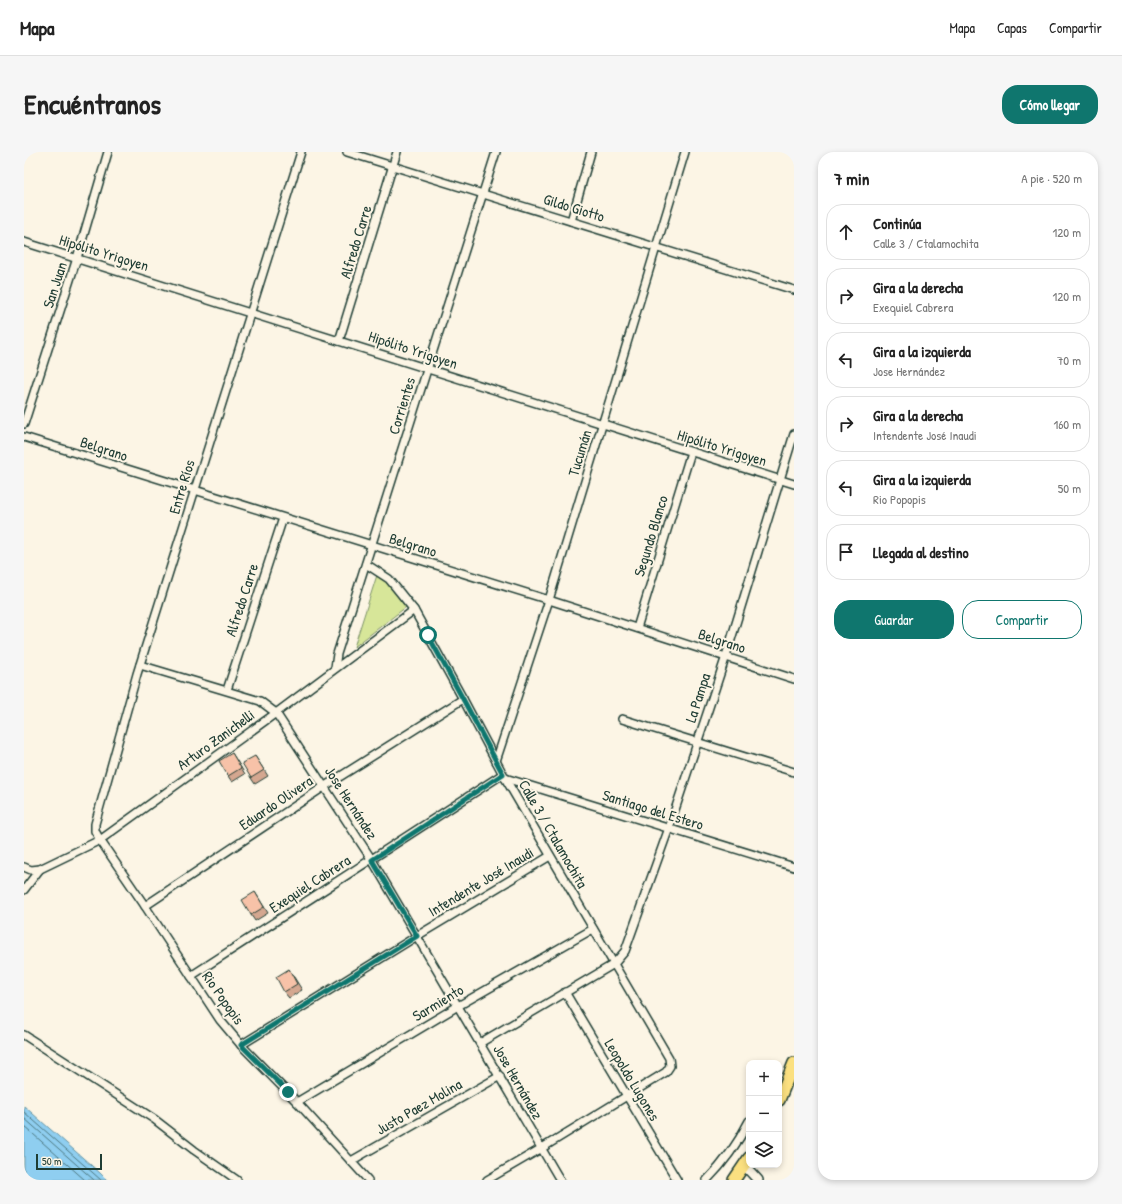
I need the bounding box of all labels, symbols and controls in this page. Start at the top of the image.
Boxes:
text: Mapa [20,15,54,41]
text: Mapa [950,18,975,37]
text: Capas [997,18,1027,37]
text: Compartir [1049,18,1102,37]
text: Encuéntranos [24,85,161,123]
button: Cómo llegar [1002,85,1098,124]
text: 7 min [834,167,869,190]
text: A pie · 520 m [1021,169,1082,187]
street label: Gildo Giotto [541,188,607,227]
street label: Alfredo Carre [334,203,377,281]
text: Continúa [873,213,921,234]
icon: ahead [835,221,857,243]
text: 120 m [1053,223,1081,241]
street label: Hipólito Yrigoyen [57,229,152,276]
text: Calle 3 / Ctalamochita [873,234,979,252]
street label: San Juan [37,259,72,311]
text: Gira a la derecha [873,277,963,298]
icon: right [835,285,857,307]
text: 120 m [1053,287,1081,305]
text: Exequiel Cabrera [873,298,953,316]
street label: Hipólito Yrigoyen [366,325,461,374]
text: Gira a la izquierda [873,341,971,362]
icon: left [835,349,857,371]
text: 70 m [1057,351,1081,369]
text: Jose Hernández [873,362,945,380]
street label: Corrientes [383,374,420,437]
text: Gira a la derecha [873,405,963,426]
icon: right [835,413,857,435]
text: 160 m [1053,415,1081,433]
street label: Hipólito Yrigoyen [675,424,770,471]
text: Intendente José Inaudi [873,426,977,444]
street label: Tucumán [563,427,597,479]
street label: Belgrano [78,431,131,466]
street label: Entre Ríos [163,457,200,517]
text: Gira a la izquierda [873,469,971,490]
icon: left [835,477,857,499]
text: 50 m [1058,479,1081,497]
text: Rio Popopis [873,490,926,508]
street label: Segundo Blanco [628,493,673,579]
street label: Belgrano [387,527,440,562]
icon: arrive [835,541,857,563]
text: Llegada al destino [873,542,969,563]
street label: Alfredo Carre [220,561,263,639]
button: Guardar [834,600,954,639]
button: Compartir [962,600,1082,639]
street label: Belgrano [696,623,749,658]
route start [419,626,437,644]
street label: La Pampa [680,670,715,725]
street label: Arturo Zanichelli [173,704,259,775]
street label: Jose Hernández [320,762,383,844]
street label: Eduardo Olivera [235,770,317,835]
street label: Calle 3 / Ctalamochita [514,776,593,892]
street label: Santiago del Estero [600,784,706,835]
street label: Intendente José Inaudi [424,842,537,921]
street label: Exequiel Cabrera [265,849,354,918]
street label: Rio Popopis [197,967,250,1029]
street label: Sarmiento [408,979,467,1026]
street label: Leopoldo Lugones [600,1035,665,1125]
street label: Jose Hernández [489,1040,549,1124]
map controls [746,1060,782,1168]
button: + [746,1060,782,1096]
street label: Justo Paez Molina [372,1073,466,1140]
route end [279,1083,297,1101]
button: − [746,1096,782,1132]
button: layers [746,1132,782,1168]
scale bar [36,1152,102,1171]
text: 50 m [42,1154,62,1168]

